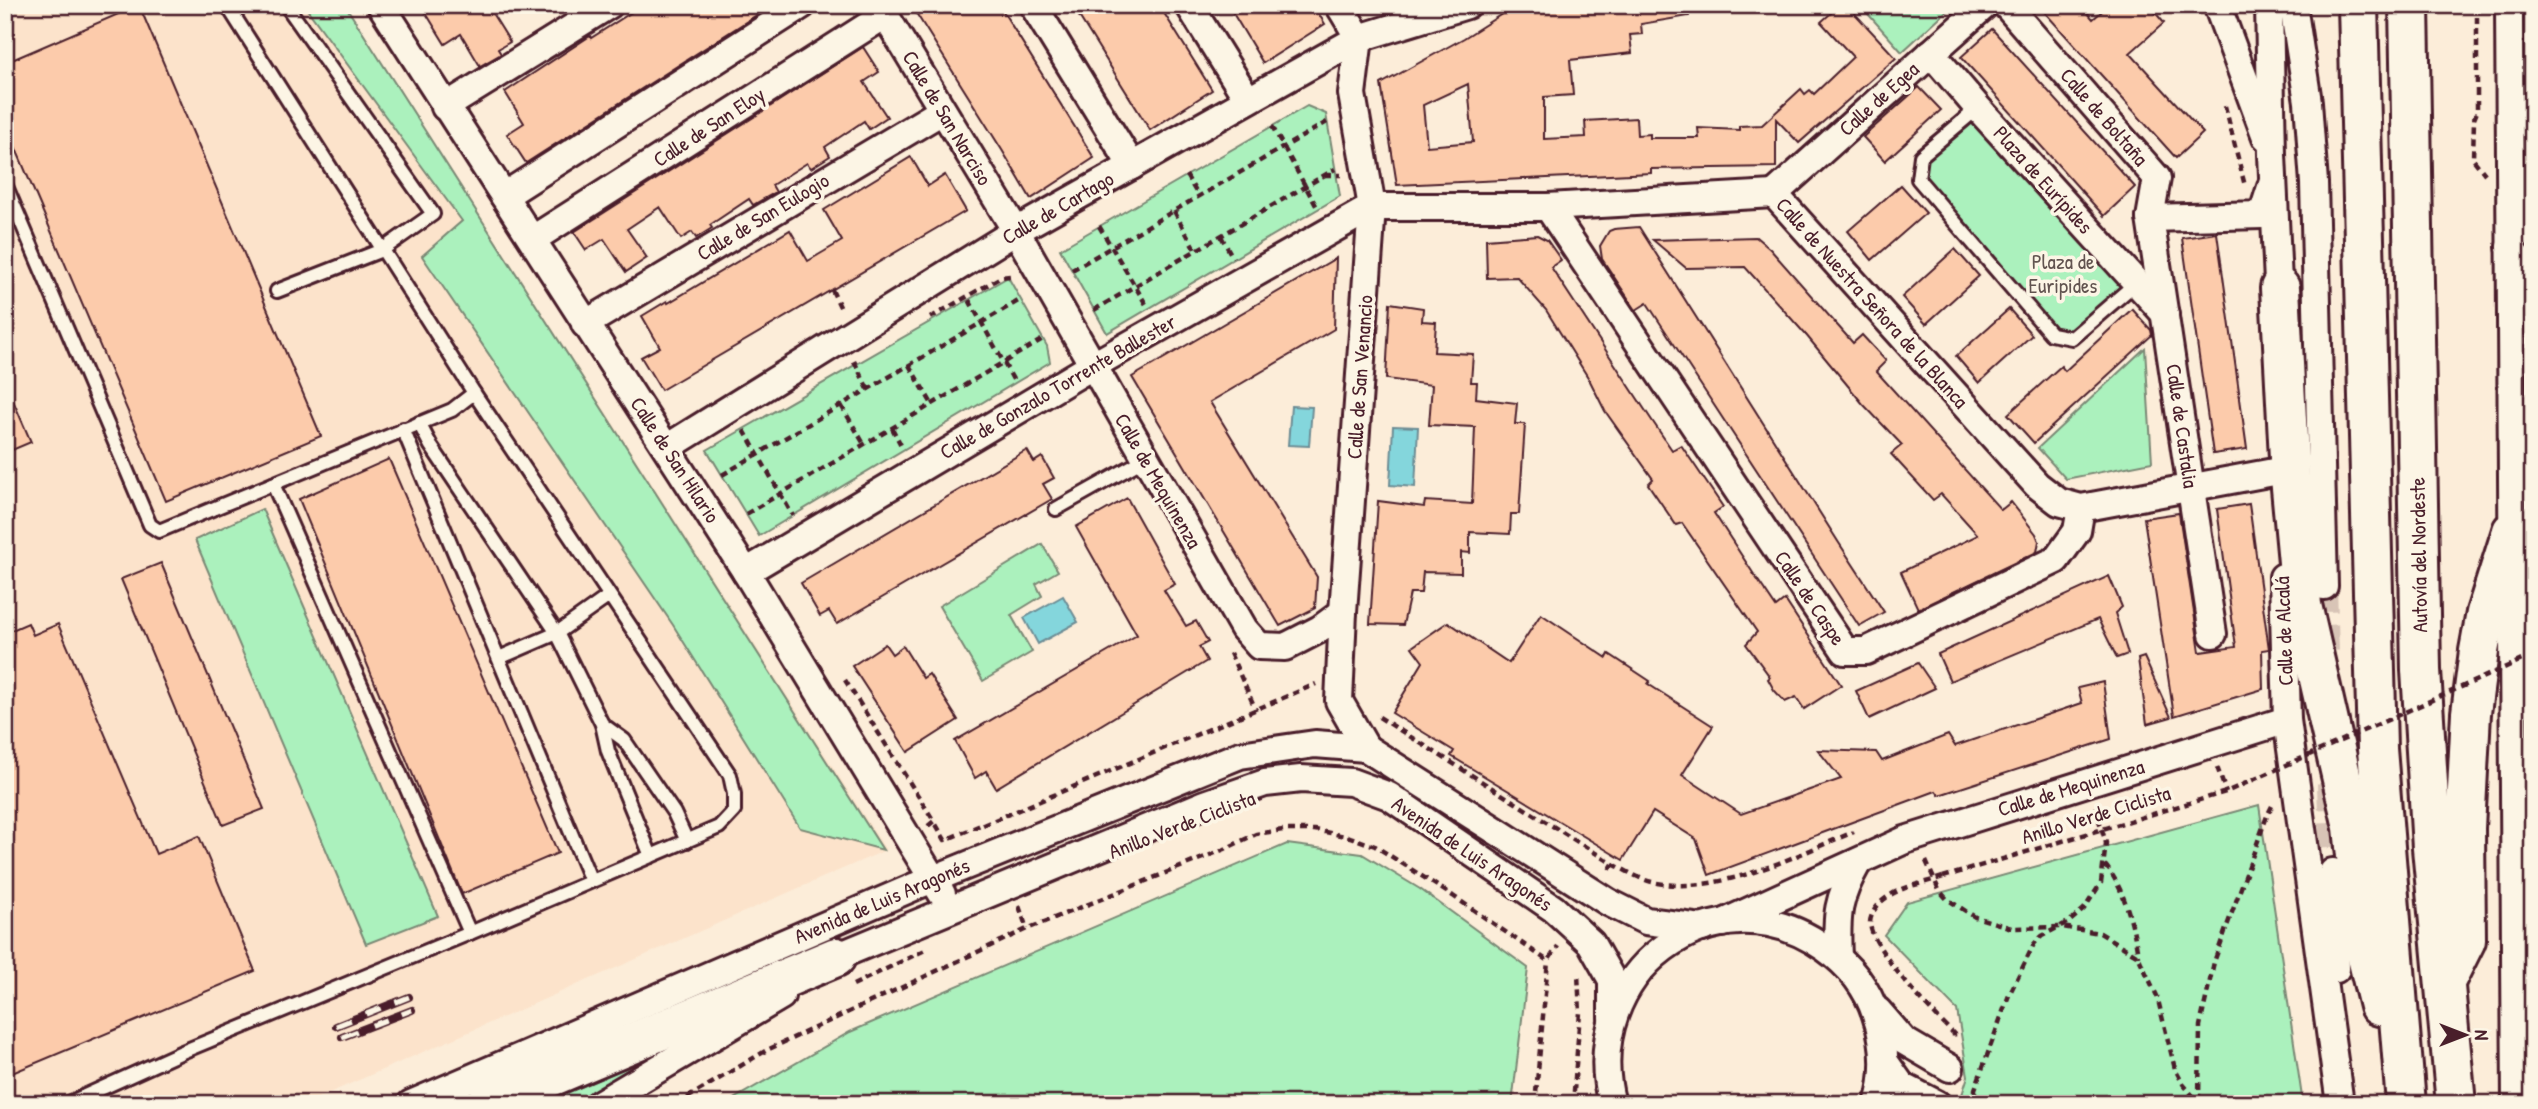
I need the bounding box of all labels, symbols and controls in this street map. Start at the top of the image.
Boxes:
street label: Calle de San Narciso [896,45,999,191]
street label: Calle de Egea [1832,55,1925,142]
street label: Calle de Boltaña [2054,61,2155,172]
street label: Calle de San Eloy [647,80,770,174]
street label: Plaza de Eurípides [1987,119,2100,240]
street label: Calle de Cartago [997,164,1119,251]
street label: Calle de San Eulogio [691,166,834,268]
street label: Calle de Nuestra Señora de la Blanca [1770,191,1975,415]
park label: Plaza de Euripides [2029,247,2097,300]
street label: Calle de San Venancio [1339,294,1380,460]
street label: Calle de Gonzalo Torrente Ballester [934,307,1181,466]
street label: Calle de Castalia [2159,362,2206,490]
street label: Calle de San Hilario [624,391,727,528]
street label: Calle de Mequinenza [1108,408,1209,554]
street label: Autovía del Nordeste [2403,477,2434,633]
street label: Calle de Caspe [1768,545,1853,651]
street label: Calle de Alcalá [2267,576,2300,686]
street label: Calle de Mequinenza [1994,751,2148,824]
street label: Anillo Verde Ciclista [2018,778,2174,851]
street label: Anillo Verde Ciclista [1104,783,1259,866]
street label: Avenida de Luis Aragonés [1386,789,1558,918]
street label: Avenida de Luis Aragonés [790,850,974,951]
north arrow [2430,1000,2500,1070]
text: N [2469,1030,2495,1040]

